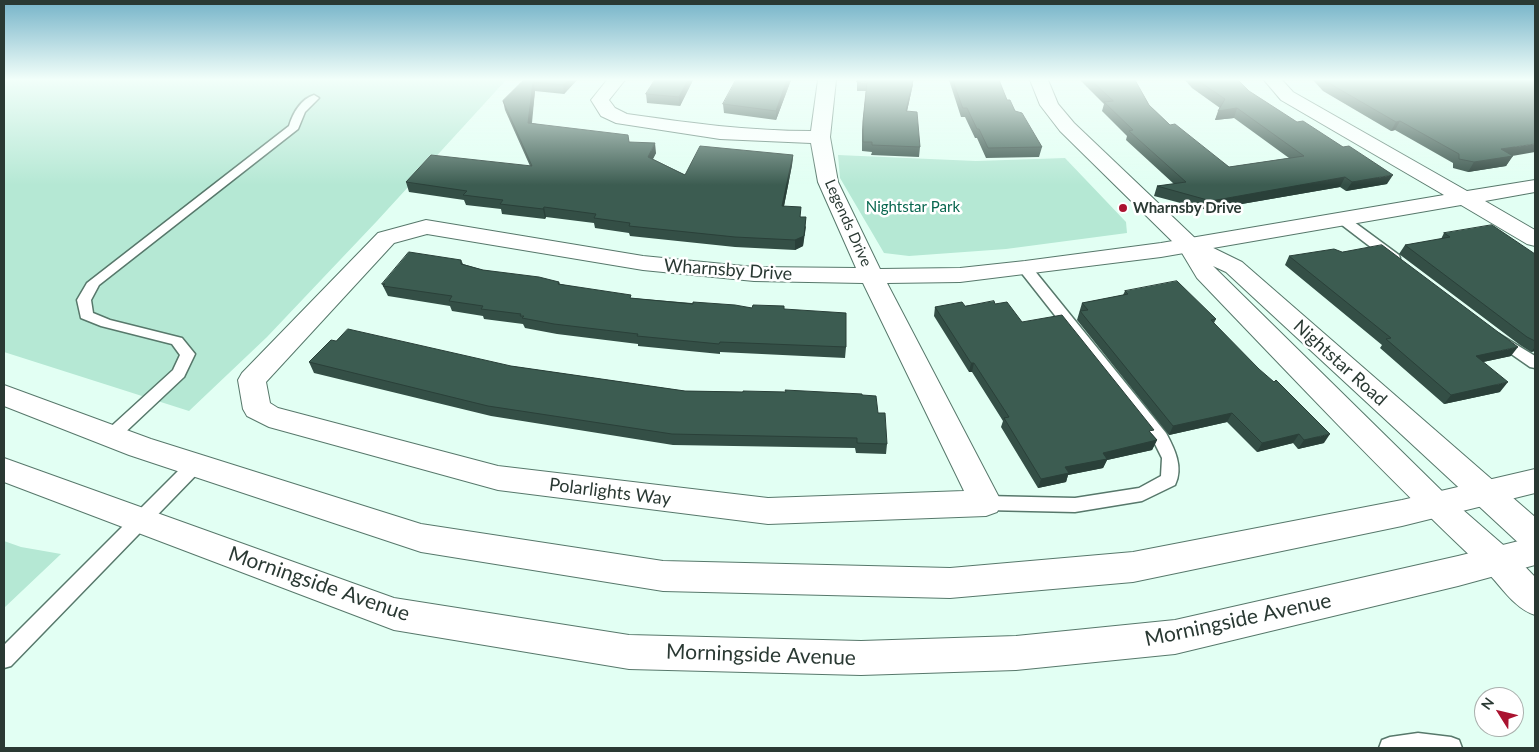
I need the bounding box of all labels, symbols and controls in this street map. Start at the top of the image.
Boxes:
street label: Legends Drive [821,177,875,269]
park label: Nightstar Park [866,198,960,216]
place label: Wharnsby Drive [1133,199,1242,217]
marker: Wharnsby Drive [1117,202,1129,214]
street label: Wharnsby Drive [663,255,793,285]
street label: Nightstar Road [1289,316,1391,410]
street label: Polarlights Way [548,474,672,510]
street label: Morningside Avenue [225,541,413,627]
street label: Morningside Avenue [1142,588,1334,652]
street label: Morningside Avenue [666,639,856,671]
north arrow [1474,687,1524,737]
text: N [1477,694,1497,713]

